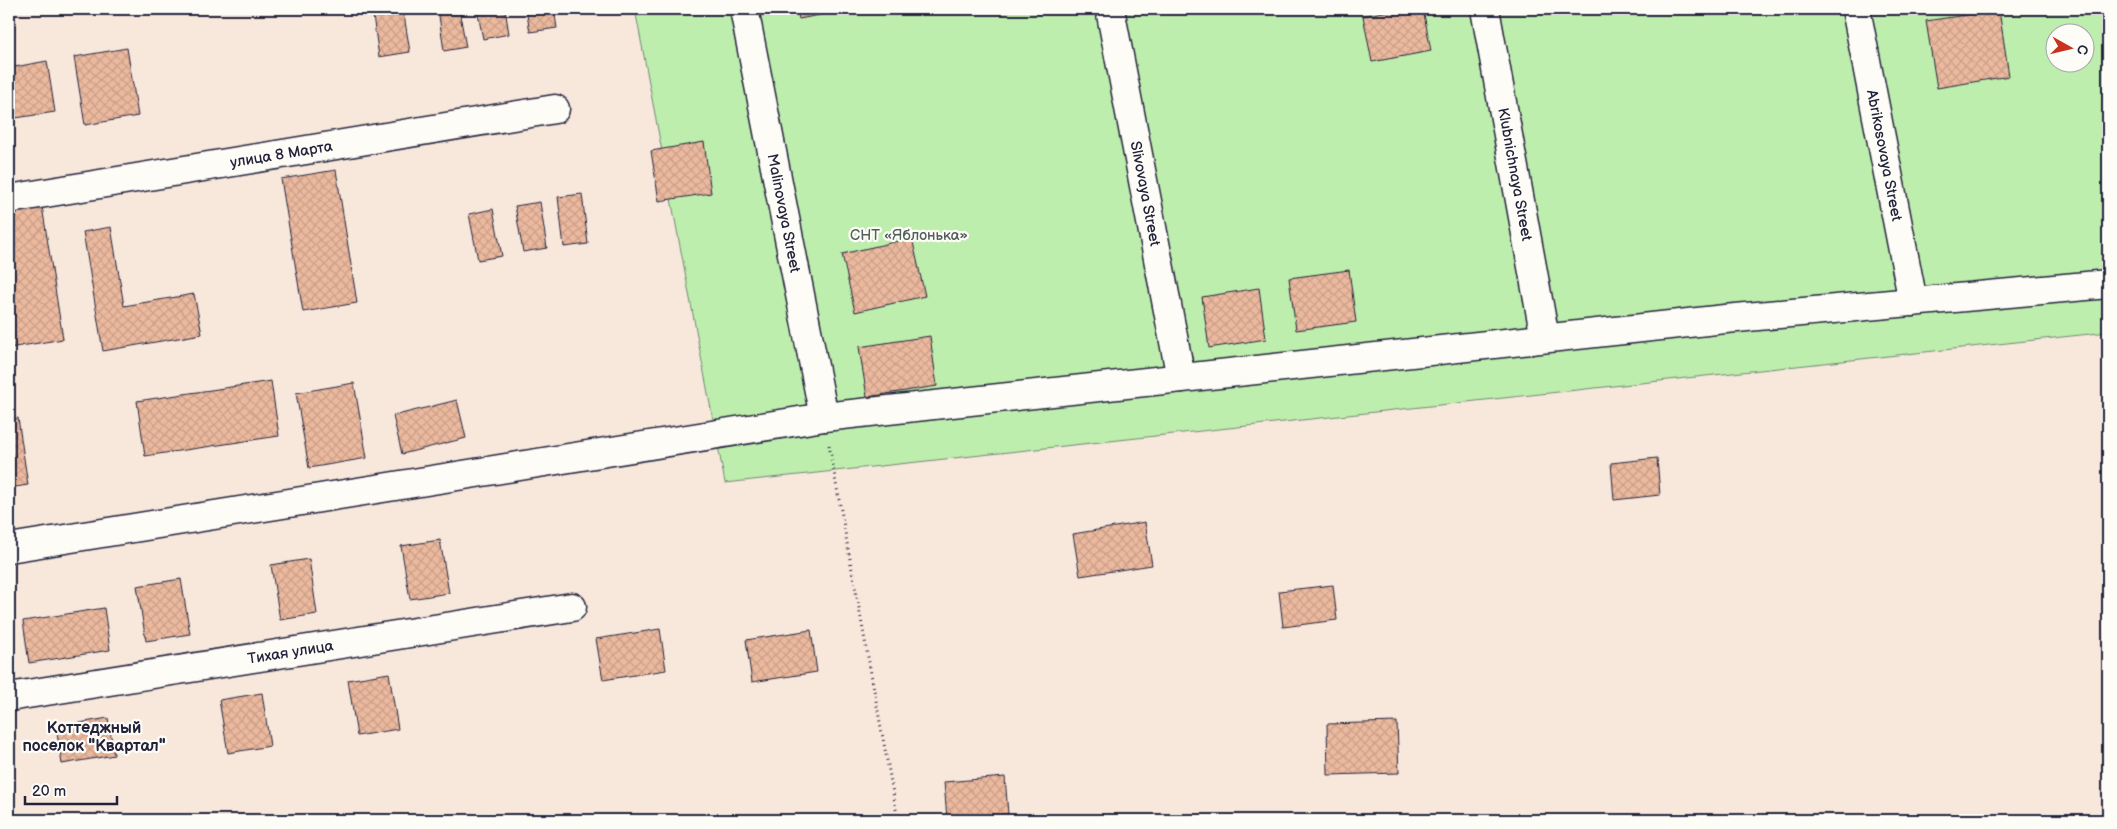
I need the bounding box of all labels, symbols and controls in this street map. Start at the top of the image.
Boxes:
north arrow [2044,22,2094,72]
text: С [2073,44,2091,56]
street label: Abrikosovaya Street [1862,88,1906,223]
street label: Klubnichnaya Street [1493,106,1536,243]
street label: улица 8 Марта [229,137,334,172]
street label: Slivovaya Street [1126,140,1164,248]
street label: Malinovaya Street [763,152,805,275]
park label: СНТ «Яблонька» [850,226,968,245]
street label: Тихая улица [246,636,335,669]
district label: Коттеджный поселок "Квартал" [22,719,166,756]
scale bar [25,774,118,806]
text: 20 m [32,782,66,801]

